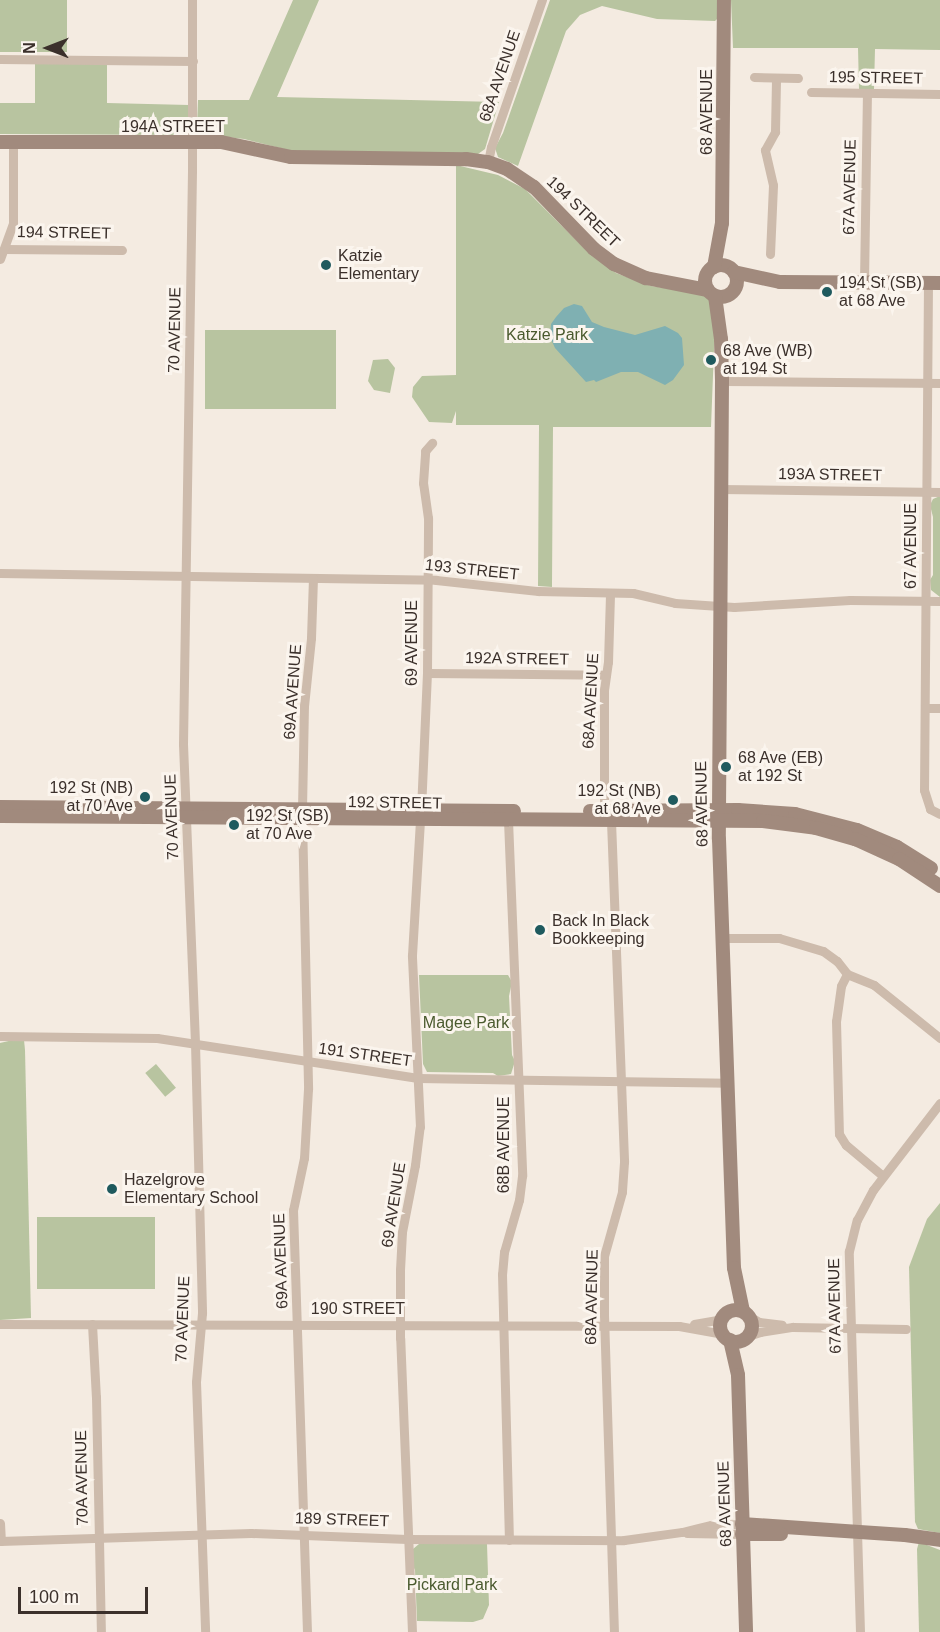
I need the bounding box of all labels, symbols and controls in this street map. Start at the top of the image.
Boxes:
north arrow [18,18,78,78]
street label: 68A AVENUE [475,27,525,125]
text: N [21,42,38,54]
street label: 195 STREET [829,68,923,88]
street label: 68 AVENUE [697,69,717,155]
street label: 194A STREET [121,117,225,137]
street label: 67A AVENUE [840,138,860,236]
street label: 194 STREET [542,172,624,252]
street label: 194 STREET [17,223,111,243]
place label: Katzie Elementary [338,246,419,284]
marker: Katzie Elementary [319,258,333,272]
place label: 194 St (SB) at 68 Ave [839,273,922,311]
marker: 194 St (SB) at 68 Ave [820,285,834,299]
street label: 70 AVENUE [165,286,185,374]
park label: Katzie Park [506,325,588,345]
place label: 68 Ave (WB) at 194 St [723,341,813,379]
marker: 68 Ave (WB) at 194 St [704,353,718,367]
street label: 193A STREET [777,464,883,486]
street label: 67 AVENUE [901,503,921,589]
street label: 193 STREET [424,556,520,584]
street label: 69 AVENUE [402,600,422,686]
street label: 69A AVENUE [280,643,306,741]
street label: 192A STREET [464,648,570,670]
street label: 68A AVENUE [579,652,603,750]
place label: 68 Ave (EB) at 192 St [738,748,824,786]
street label: 68 AVENUE [692,760,712,848]
marker: 68 Ave (EB) at 192 St [719,760,733,774]
street label: 70 AVENUE [161,773,183,861]
place label: 192 St (NB) at 70 Ave [49,778,133,816]
place label: 192 St (NB) at 68 Ave [577,781,661,819]
marker: 192 St (NB) at 70 Ave [138,790,152,804]
street label: 192 STREET [348,793,442,813]
marker: 192 St (NB) at 68 Ave [666,793,680,807]
place label: 192 St (SB) at 70 Ave [246,806,329,844]
marker: 192 St (SB) at 70 Ave [227,818,241,832]
place label: Back In Black Bookkeeping [552,911,649,949]
marker: Back In Black Bookkeeping [533,923,547,937]
park label: Magee Park [423,1013,509,1033]
street label: 191 STREET [317,1039,413,1071]
street label: 68B AVENUE [494,1096,514,1194]
street label: 69 AVENUE [378,1161,410,1249]
place label: Hazelgrove Elementary School [124,1170,258,1208]
marker: Hazelgrove Elementary School [105,1182,119,1196]
street label: 69A AVENUE [270,1212,292,1310]
street label: 68A AVENUE [582,1248,602,1346]
street label: 67A AVENUE [825,1257,845,1355]
street label: 70 AVENUE [172,1275,194,1363]
street label: 190 STREET [311,1299,405,1319]
street label: 70A AVENUE [72,1429,92,1527]
street label: 68 AVENUE [714,1460,736,1548]
street label: 189 STREET [295,1509,389,1531]
scale bar [21,1575,152,1613]
park label: Pickard Park [407,1575,497,1595]
text: 100 m [29,1587,79,1607]

